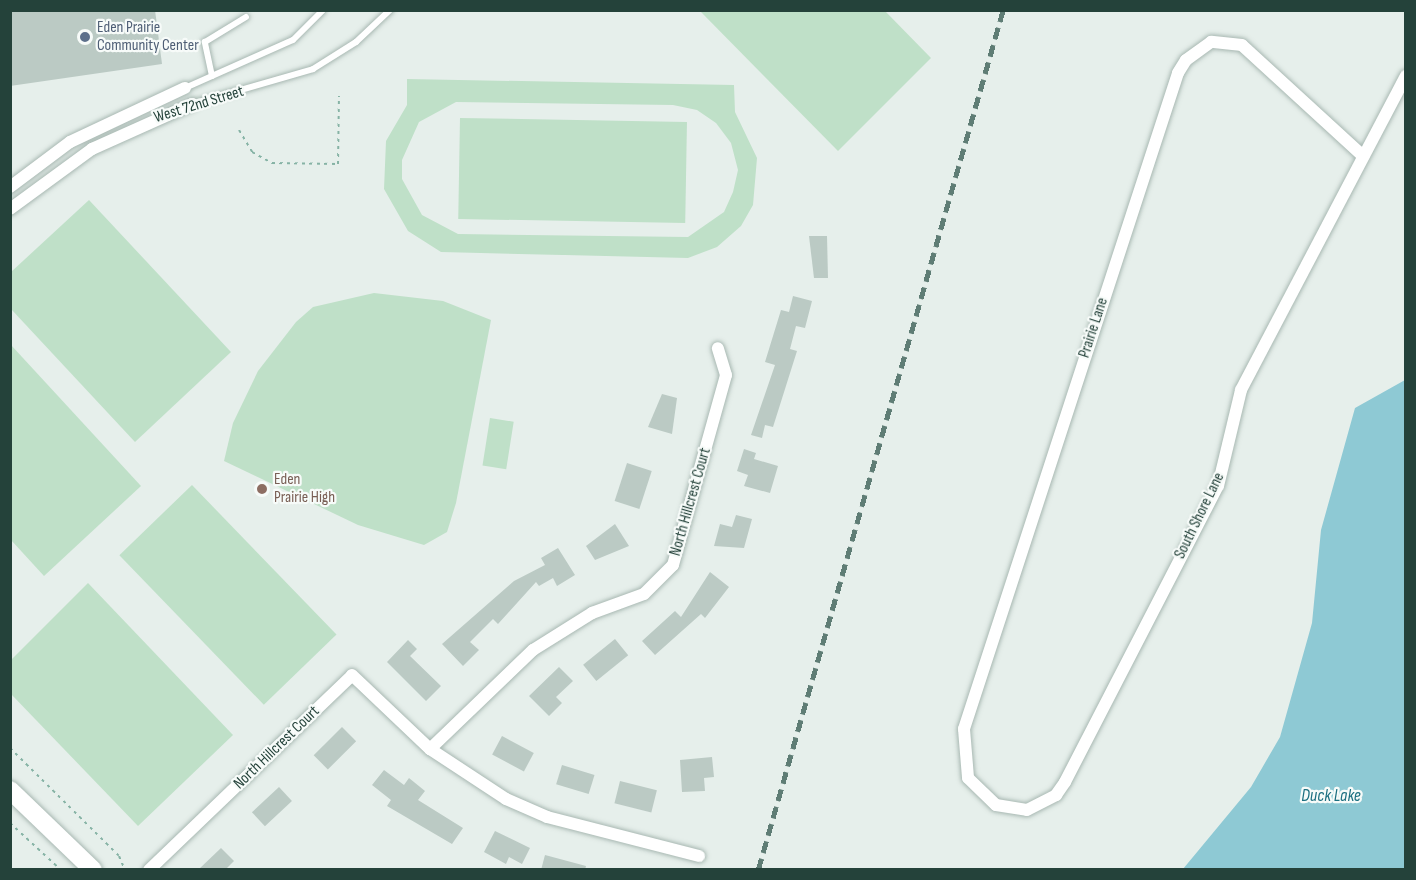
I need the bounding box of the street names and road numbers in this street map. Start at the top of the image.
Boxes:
street label: West 72nd Street [152,82,246,128]
street label: Prairie Lane [1075,295,1113,361]
street label: North Hillcrest Court [666,446,716,558]
street label: South Shore Lane [1171,470,1229,562]
street label: North Hillcrest Court [230,702,324,794]

